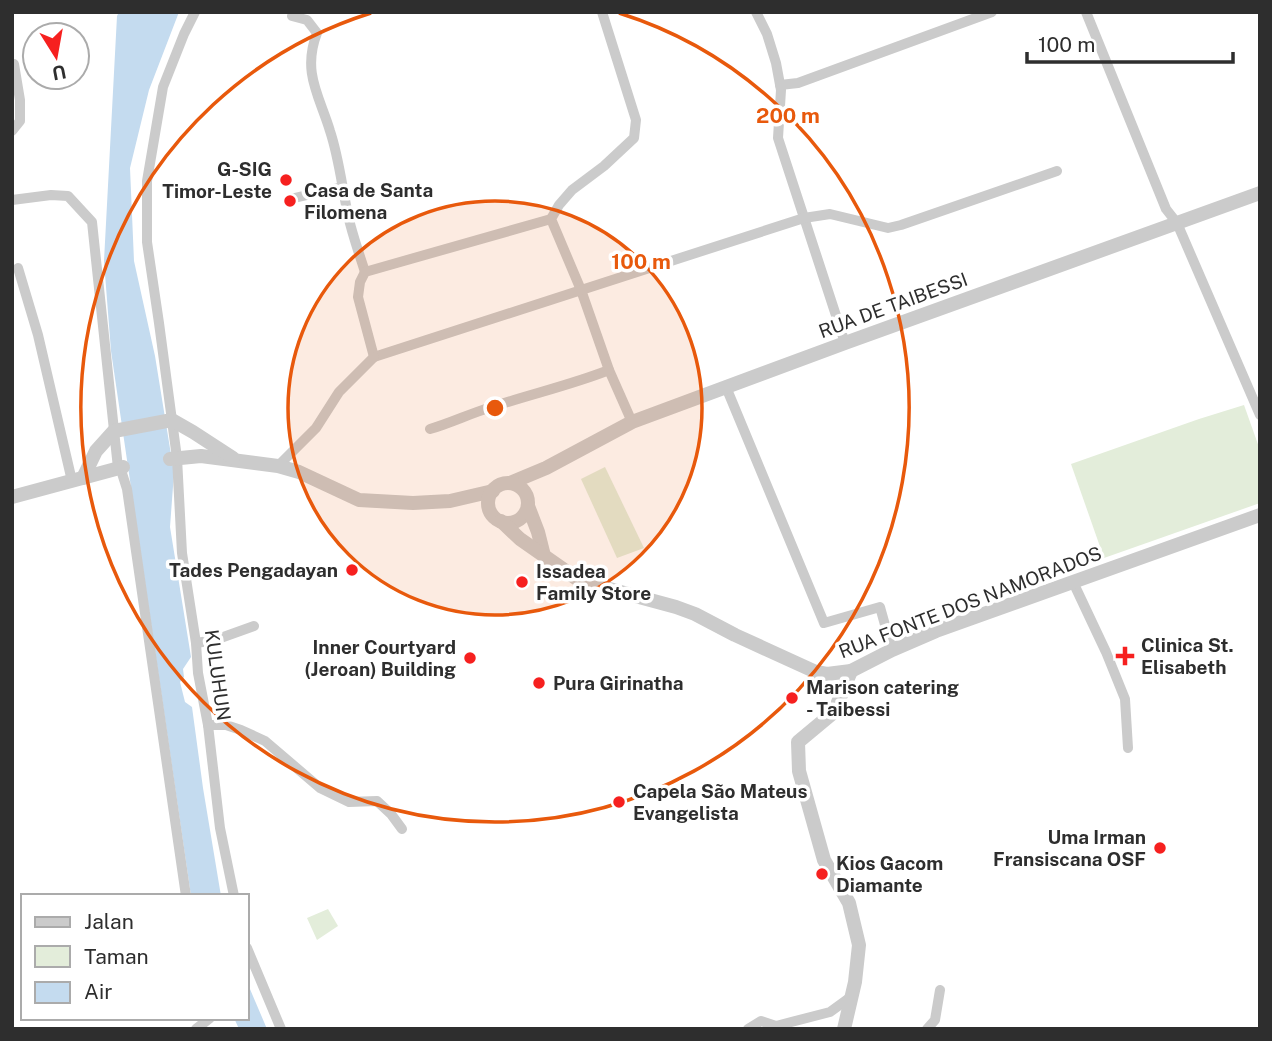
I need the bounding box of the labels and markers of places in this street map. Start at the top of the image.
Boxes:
place label: G-SIG Timor-Leste [162,158,272,202]
marker: G-SIG Timor-Leste [278,172,294,188]
place label: Casa de Santa Filomena [304,179,433,223]
marker: Casa de Santa Filomena [282,193,298,209]
centre of rings [483,396,507,420]
place label: Tades Pengadayan [169,559,338,581]
place label: Issadea Family Store [536,560,651,604]
marker: Tades Pengadayan [344,562,360,578]
marker: Issadea Family Store [514,574,530,590]
place label: Clinica St. Elisabeth [1141,634,1234,678]
place label: Inner Courtyard (Jeroan) Building [305,636,456,680]
marker: Clinica St. Elisabeth [1115,646,1135,666]
marker: Inner Courtyard (Jeroan) Building [462,650,478,666]
place label: Pura Girinatha [553,672,683,694]
marker: Pura Girinatha [531,675,547,691]
place label: Marison catering - Taibessi [806,676,959,720]
marker: Marison catering - Taibessi [784,690,800,706]
place label: Capela São Mateus Evangelista [633,780,807,824]
marker: Capela São Mateus Evangelista [611,794,627,810]
place label: Uma Irman Fransiscana OSF [993,826,1146,870]
marker: Uma Irman Fransiscana OSF [1152,840,1168,856]
place label: Kios Gacom Diamante [836,852,943,896]
marker: Kios Gacom Diamante [814,866,830,882]

